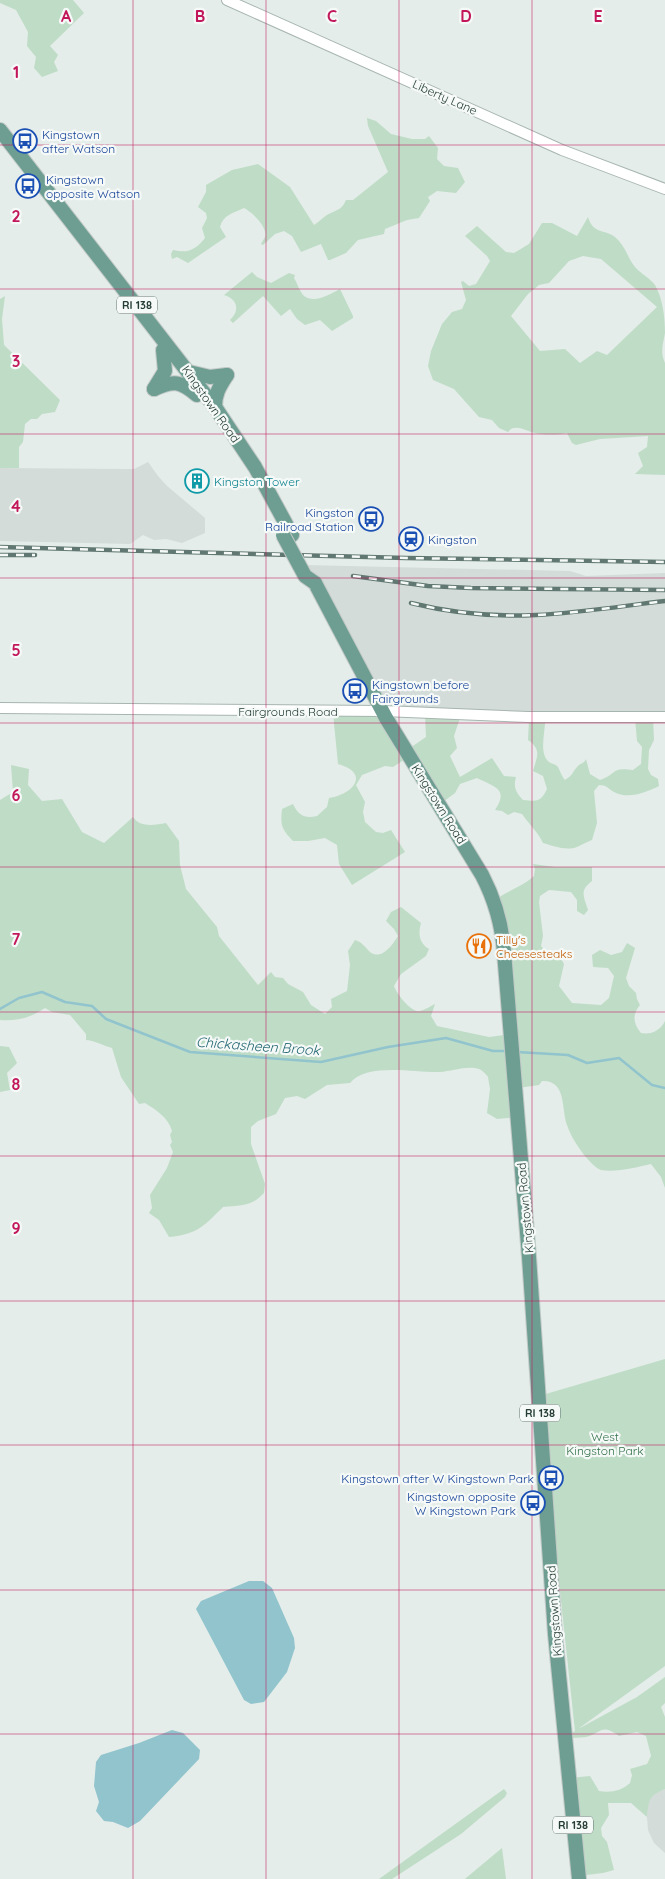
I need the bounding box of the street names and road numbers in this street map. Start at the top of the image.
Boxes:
street label: Liberty Lane [410,76,480,118]
road number: RI 138 [117,296,157,314]
street label: Kingstown Road [179,362,243,446]
street label: Fairgrounds Road [238,704,338,719]
street label: Kingstown Road [409,761,469,847]
street label: Kingstown Road [514,1162,536,1254]
road number: RI 138 [520,1405,560,1422]
street label: Kingstown Road [543,1565,565,1657]
road number: RI 138 [553,1816,593,1834]

